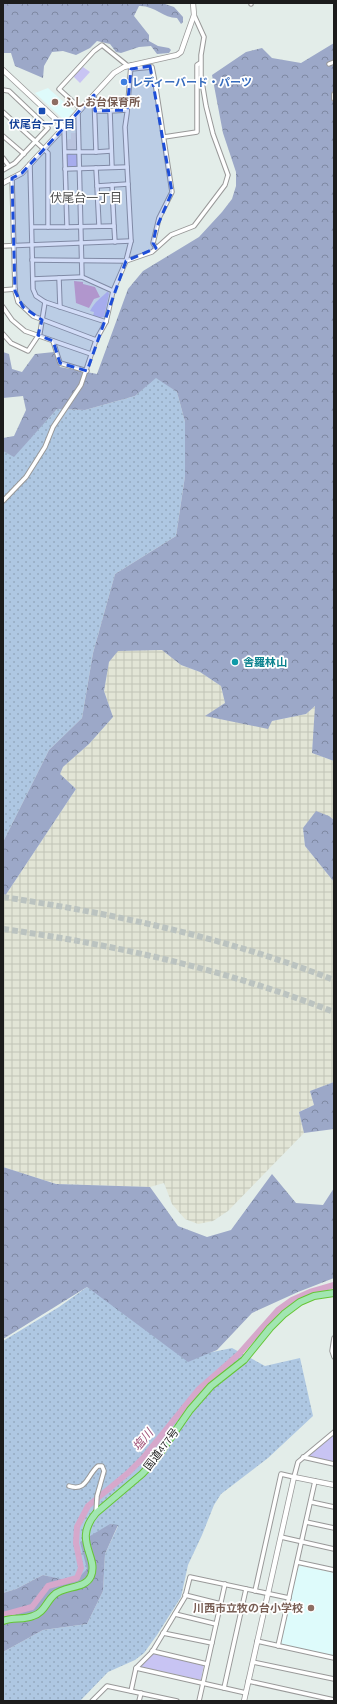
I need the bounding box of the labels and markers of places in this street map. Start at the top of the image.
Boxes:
place label: レディーバード・パーツ [132,75,252,90]
marker: レディーバード・パーツ [119,77,129,87]
place label: ふしお台保育所 [63,95,140,110]
marker: ふしお台保育所 [50,97,60,107]
marker: 伏尾台一丁目 [37,106,47,116]
place label: 伏尾台一丁目 [9,117,75,132]
place label: 舎羅林山 [243,655,287,670]
marker: 舎羅林山 [230,657,240,667]
place label: 川西市立牧の台小学校 [193,1601,303,1616]
marker: 川西市立牧の台小学校 [306,1603,316,1613]

